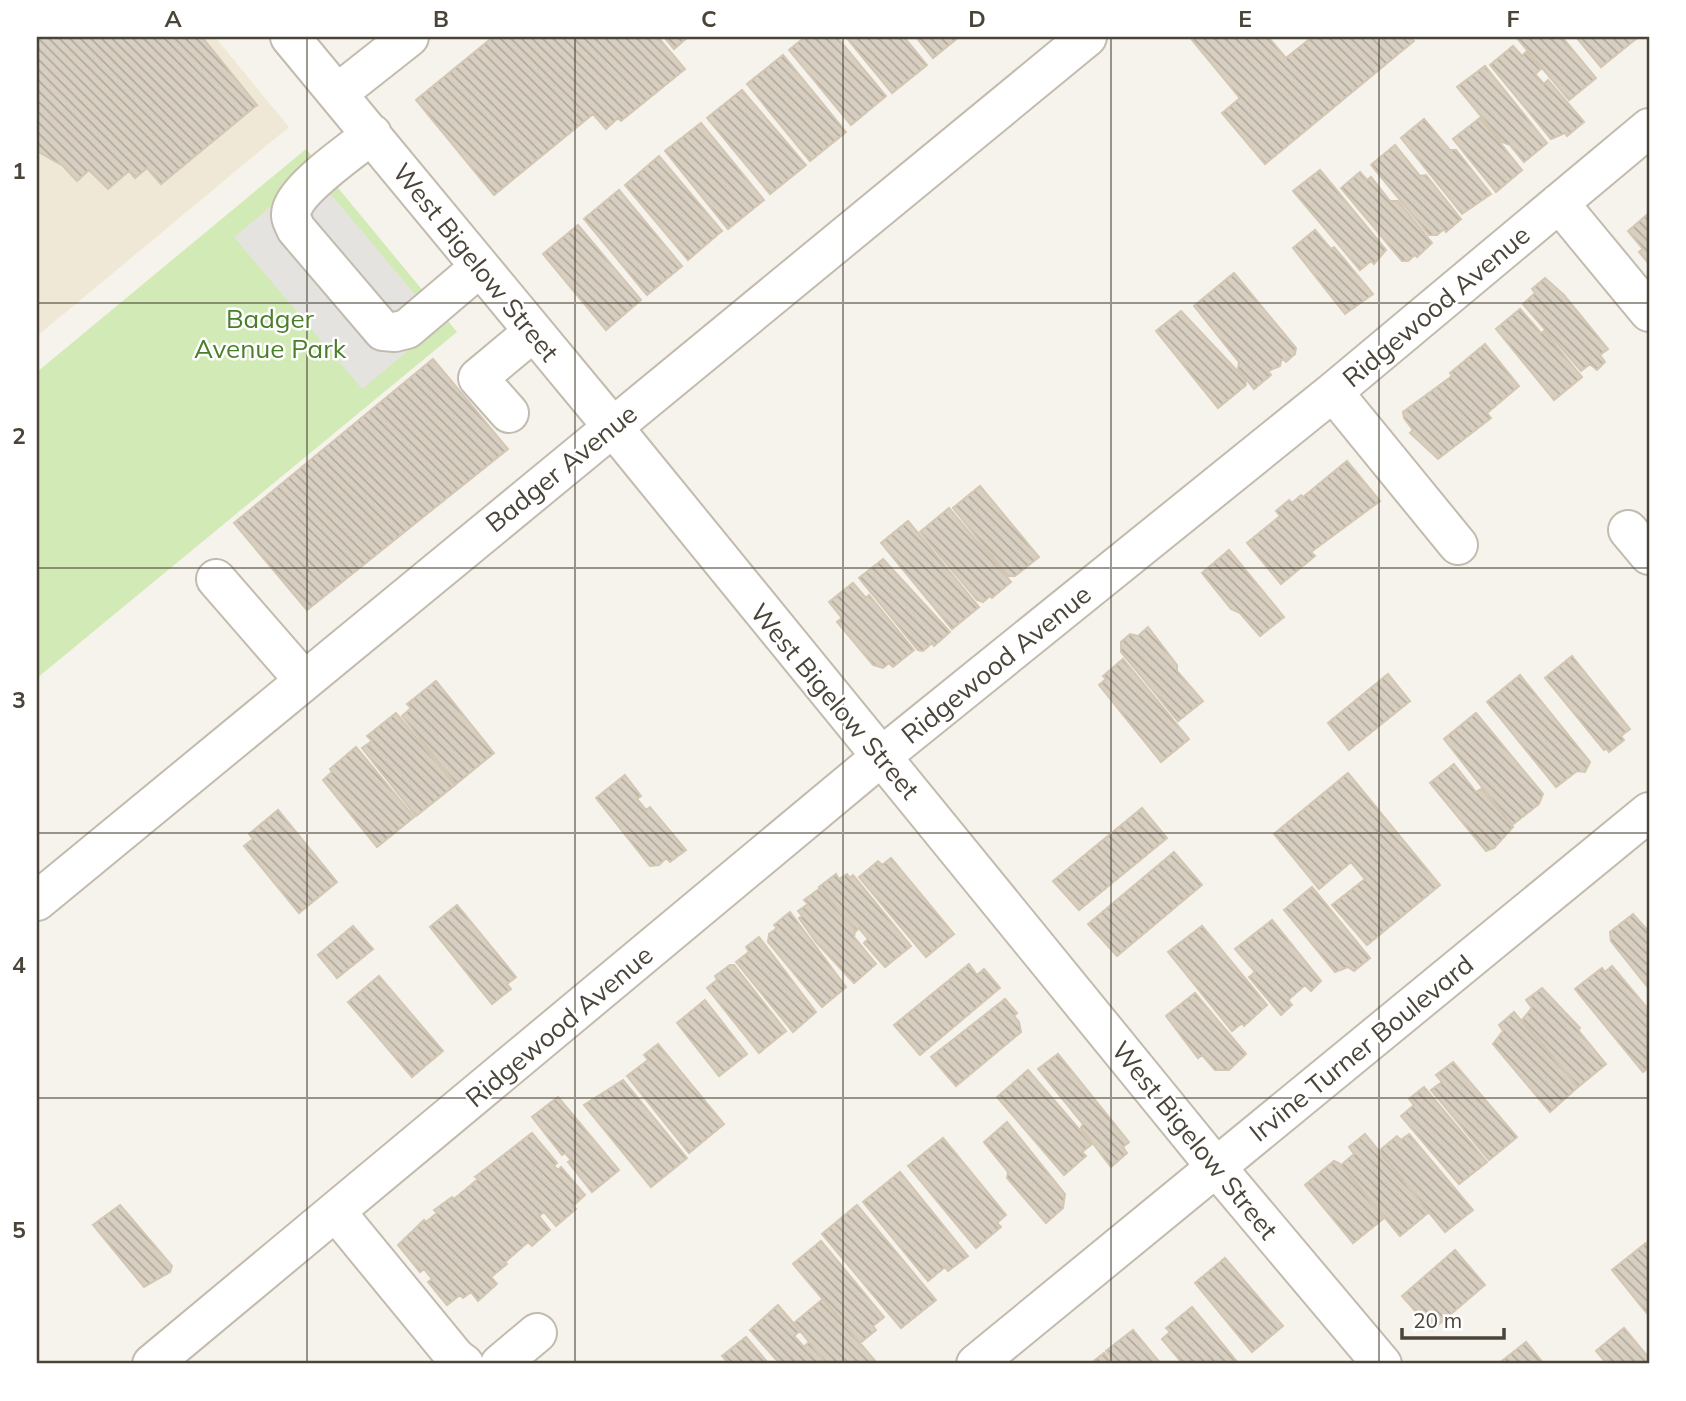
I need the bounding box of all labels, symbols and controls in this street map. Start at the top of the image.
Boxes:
text: A [164,4,182,33]
text: B [433,4,449,33]
text: C [701,4,717,33]
text: D [968,4,986,33]
text: E [1238,4,1252,33]
text: F [1506,4,1520,33]
text: 1 [12,156,26,185]
street label: West Bigelow Street [386,156,566,368]
street label: Ridgewood Avenue [1336,218,1536,394]
park label: Badger Avenue Park [194,302,347,365]
street label: Badger Avenue [479,397,643,539]
text: 2 [12,421,26,450]
street label: Ridgewood Avenue [895,577,1097,751]
street label: West Bigelow Street [743,596,927,806]
text: 3 [12,685,26,714]
street label: Ridgewood Avenue [459,938,659,1114]
street label: Irvine Turner Boulevard [1242,947,1480,1149]
text: 4 [12,950,26,979]
street label: West Bigelow Street [1105,1034,1285,1246]
text: 5 [12,1215,26,1244]
scale bar [1402,1296,1504,1340]
text: 20 m [1413,1307,1462,1333]

